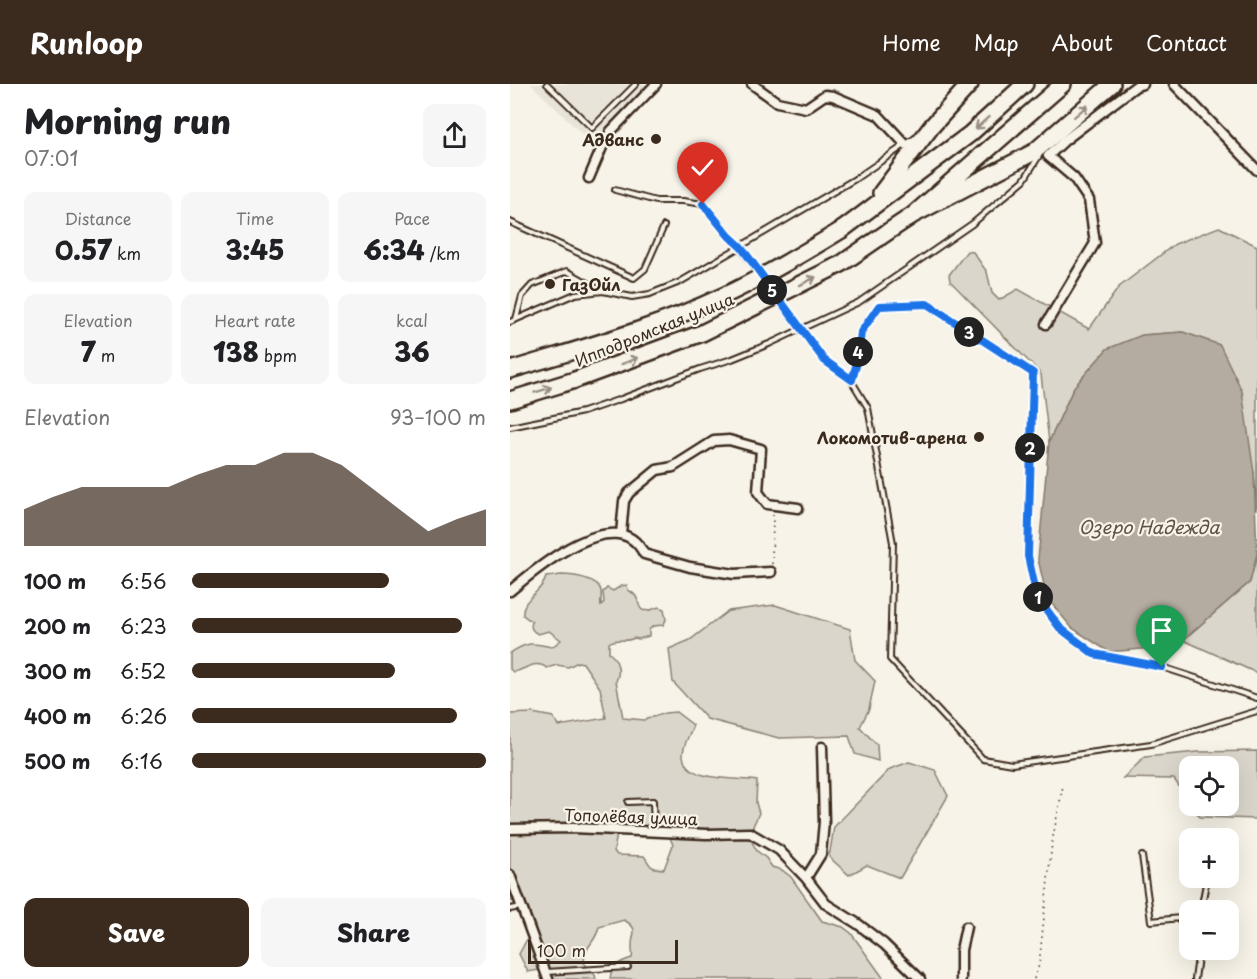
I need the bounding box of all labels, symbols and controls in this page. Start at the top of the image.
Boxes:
text: Runloop [30,21,143,64]
text: Home [882,26,941,58]
text: Map [974,26,1019,58]
text: About [1052,26,1113,58]
text: Contact [1146,26,1227,58]
text: Morning run [24,95,231,145]
button: share [423,104,486,167]
one-way arrow [1074,104,1089,118]
one-way arrow [975,116,990,130]
place label: Адванс [581,127,644,151]
marker: Адванс [649,132,663,146]
pin [677,142,728,204]
text: 07:01 [24,143,78,173]
icon: check [686,151,719,184]
text: Distance [64,206,132,230]
text: Time [236,206,274,230]
text: Pace [394,206,430,230]
text: 0.57 [55,230,112,269]
text: 3:45 [225,230,285,269]
text: 6:34 [364,230,425,269]
text: km [112,241,141,265]
text: /km [425,241,460,265]
place label: ГазОйл [562,272,620,296]
pin: 5 [757,275,787,305]
one-way arrow [798,275,816,286]
marker: ГазОйл [543,277,557,291]
text: 5 [767,278,777,302]
street label: Ипподромская улица [571,286,737,372]
text: Elevation [63,308,133,332]
text: Heart rate [215,308,295,332]
text: kcal [396,308,428,332]
pin: 3 [954,317,984,347]
text: 3 [964,320,974,344]
text: 7 [81,332,96,371]
text: 138 [213,332,259,371]
text: 36 [394,332,430,371]
pin: 4 [843,337,873,367]
text: 4 [853,340,863,364]
text: m [96,343,115,367]
text: bpm [259,343,297,367]
one-way arrow [620,355,639,366]
one-way arrow [533,384,552,395]
text: Elevation [24,402,110,432]
text: 93–100 m [390,402,486,432]
place label: Локомотив-арена [817,425,967,449]
marker: Локомотив-арена [972,430,986,444]
pin: 2 [1015,433,1045,463]
text: 2 [1024,436,1036,460]
water label: Озеро Надежда [1079,513,1220,540]
text: 100 m [24,566,86,596]
text: 6:56 [120,566,167,596]
pin: 1 [1023,582,1053,612]
text: 1 [1034,585,1042,609]
pin [1136,605,1187,667]
text: 200 m [24,611,91,641]
text: 6:23 [120,611,167,641]
icon: arrive [1145,614,1178,647]
text: 300 m [24,656,92,686]
text: 6:52 [120,656,166,686]
text: 400 m [24,701,92,731]
text: 6:26 [120,701,167,731]
text: 500 m [24,746,91,776]
text: 6:16 [120,746,163,776]
map controls [1179,756,1239,960]
button: locate [1179,756,1239,816]
street label: Тополёвая улица [564,802,698,830]
button: + [1179,828,1239,888]
button: Save [24,898,249,967]
button: Share [261,898,486,967]
button: − [1179,900,1239,960]
scale bar [528,937,678,964]
text: 100 m [537,938,586,962]

